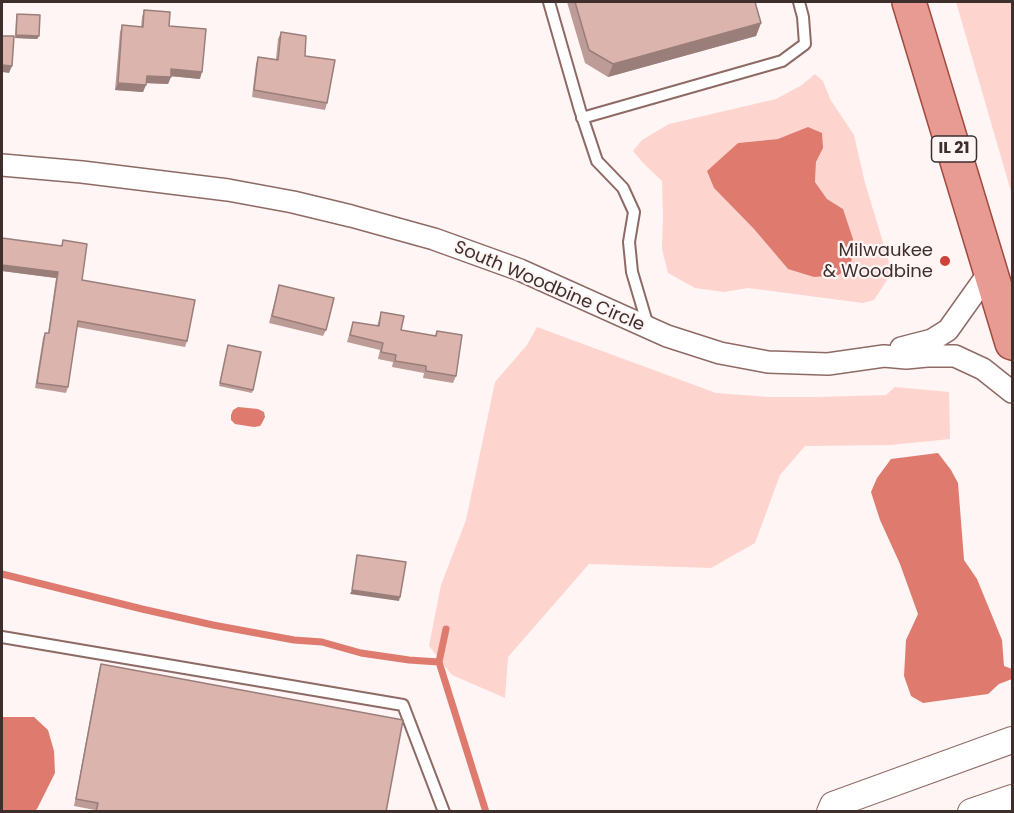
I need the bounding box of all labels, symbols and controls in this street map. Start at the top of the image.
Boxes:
road number: IL 21 [932,136,976,162]
street label: South Woodbine Circle [450,237,648,337]
place label: Milwaukee & Woodbine [823,240,933,282]
marker: Milwaukee & Woodbine [938,254,952,268]

